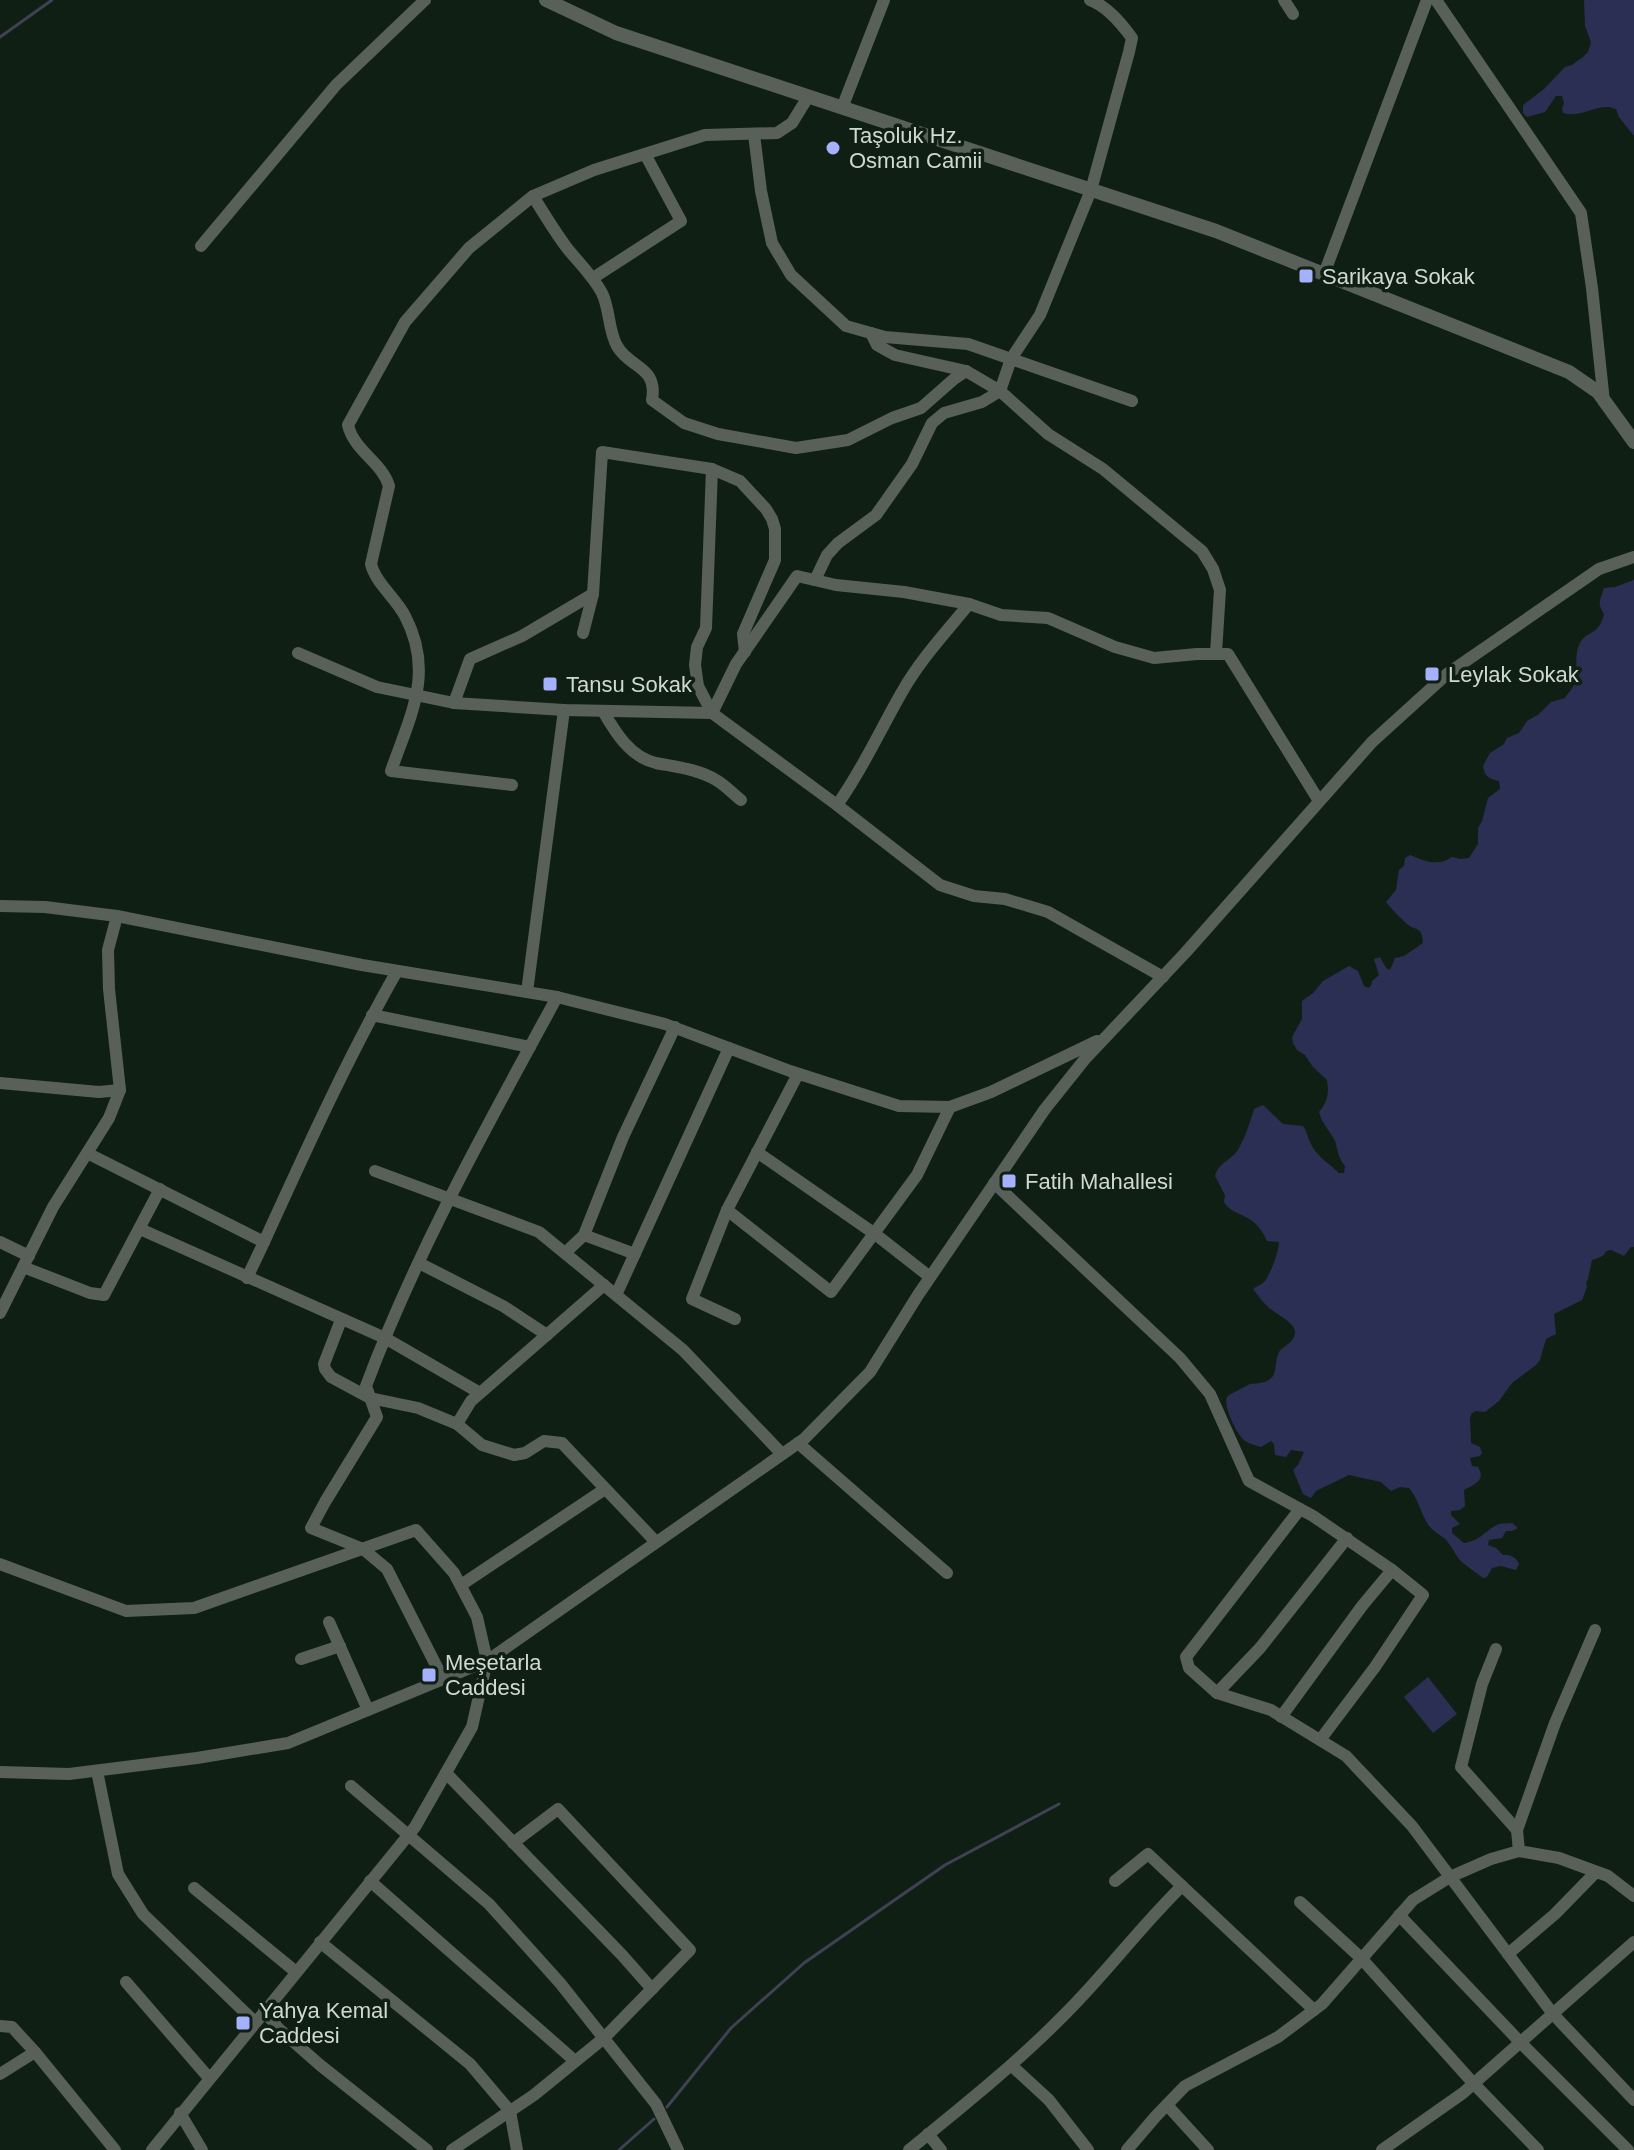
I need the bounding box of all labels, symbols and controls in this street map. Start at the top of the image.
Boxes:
place label: Taşoluk Hz. Osman Camii [849,123,982,173]
marker: Taşoluk Hz. Osman Camii [824,139,842,157]
place label: Sarikaya Sokak [1322,264,1476,289]
marker: Sarikaya Sokak [1297,267,1315,285]
place label: Leylak Sokak [1448,662,1580,687]
marker: Leylak Sokak [1423,665,1441,683]
place label: Tansu Sokak [566,672,693,697]
marker: Tansu Sokak [541,675,559,693]
place label: Fatih Mahallesi [1025,1169,1173,1194]
marker: Fatih Mahallesi [1000,1172,1018,1190]
place label: Meşetarla Caddesi [445,1650,542,1700]
marker: Meşetarla Caddesi [420,1666,438,1684]
place label: Yahya Kemal Caddesi [259,1998,388,2048]
marker: Yahya Kemal Caddesi [234,2014,252,2032]

